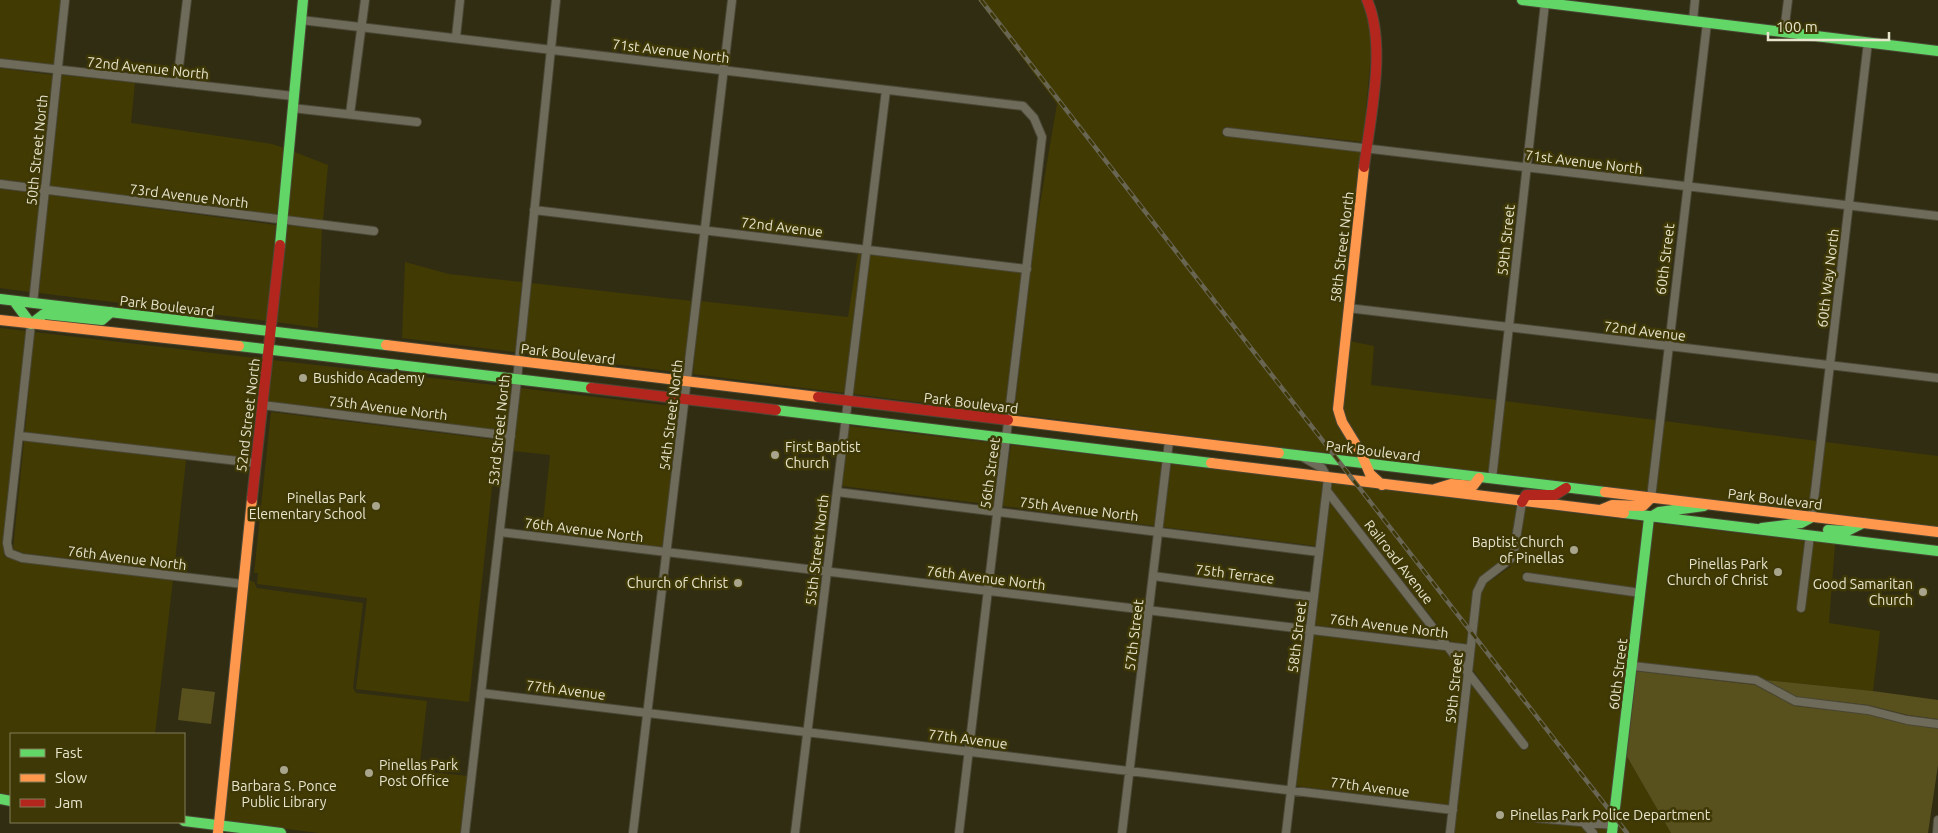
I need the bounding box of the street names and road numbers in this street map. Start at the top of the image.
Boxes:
street label: 71st Avenue North [611,36,731,66]
street label: 72nd Avenue North [86,54,210,82]
street label: 50th Street North [23,94,51,206]
street label: 71st Avenue North [1524,147,1644,177]
street label: 73rd Avenue North [129,181,249,211]
street label: 58th Street North [1327,191,1357,303]
street label: 59th Street [1494,203,1518,276]
street label: 72nd Avenue [740,214,824,240]
street label: 60th Street [1653,222,1677,296]
street label: 60th Way North [1814,228,1842,328]
street label: Park Boulevard [119,292,215,320]
street label: 72nd Avenue [1603,318,1687,344]
street label: Park Boulevard [520,340,616,368]
street label: 52nd Street North [233,357,263,473]
street label: 54th Street North [656,359,686,471]
street label: 53rd Street North [485,374,513,486]
street label: Park Boulevard [923,389,1019,417]
street label: 75th Avenue North [328,393,448,423]
street label: 56th Street [977,436,1003,510]
street label: Park Boulevard [1325,437,1421,465]
street label: Park Boulevard [1727,485,1823,513]
street label: 55th Street North [802,494,832,606]
street label: 75th Avenue North [1019,494,1139,524]
street label: 76th Avenue North [524,515,644,545]
street label: Railroad Avenue [1361,517,1437,607]
street label: 76th Avenue North [67,543,187,573]
street label: 75th Terrace [1195,561,1275,587]
street label: 76th Avenue North [926,563,1046,593]
street label: 57th Street [1122,598,1146,672]
street label: 58th Street [1285,600,1309,674]
street label: 76th Avenue North [1329,611,1449,641]
street label: 60th Street [1606,637,1630,711]
street label: 59th Street [1442,651,1466,724]
street label: 77th Avenue [525,677,607,703]
street label: 77th Avenue [927,726,1009,752]
street label: 77th Avenue [1329,774,1411,800]

